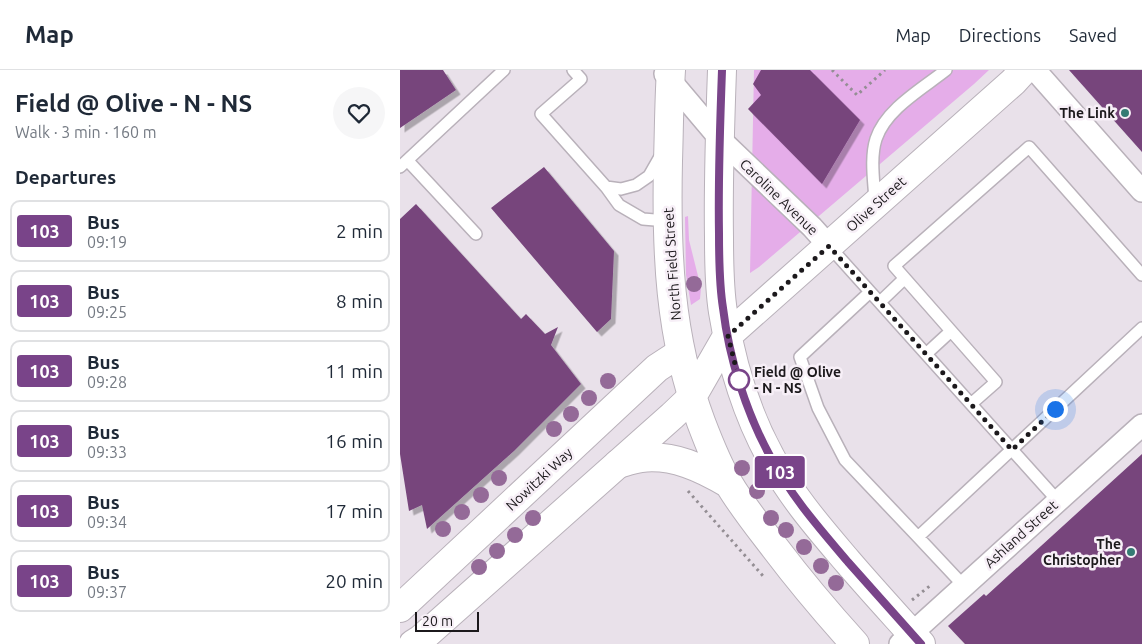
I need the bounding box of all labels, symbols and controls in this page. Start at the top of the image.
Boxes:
text: Map [25,21,74,48]
text: Map [895,25,931,45]
text: Directions [959,25,1041,45]
text: Saved [1069,25,1117,45]
button: heart [333,87,385,139]
text: Field @ Olive - N - NS [15,90,252,117]
place label: The Link [1059,105,1115,121]
marker: The Link [1119,107,1131,119]
text: Walk · 3 min · 160 m [15,123,157,141]
street label: Caroline Avenue [737,156,821,238]
text: Departures [15,166,116,188]
street label: Olive Street [843,173,909,235]
street label: North Field Street [660,207,684,321]
text: Bus [87,211,120,233]
text: 2 min [336,220,383,242]
text: 103 [29,221,60,241]
text: 09:19 [87,233,127,251]
text: Bus [87,281,120,303]
text: 8 min [336,290,383,312]
text: 103 [29,291,60,311]
text: 09:25 [87,303,127,321]
text: Bus [87,351,120,373]
text: 11 min [325,360,383,382]
text: 103 [29,361,60,381]
place label: Field @ Olive - N - NS [754,364,841,396]
marker: Field @ Olive - N - NS [728,369,750,391]
text: 09:28 [87,373,127,391]
your location [1043,397,1068,422]
text: Bus [87,421,120,443]
text: 16 min [325,430,383,452]
text: 103 [29,431,60,451]
text: 09:33 [87,443,127,461]
street label: Nowitzki Way [503,444,576,514]
line badge: 103 [751,456,809,488]
text: 103 [765,462,795,482]
text: Bus [87,491,120,513]
street label: Ashland Street [981,497,1061,571]
text: 17 min [325,500,383,522]
text: 103 [29,501,60,521]
text: 09:34 [87,513,127,531]
place label: The Christopher [1043,536,1121,568]
marker: The Christopher [1125,546,1137,558]
text: Bus [87,561,120,583]
text: 20 min [325,570,383,592]
text: 103 [29,571,60,591]
text: 09:37 [87,583,127,601]
scale bar [415,609,479,632]
text: 20 m [422,613,453,629]

